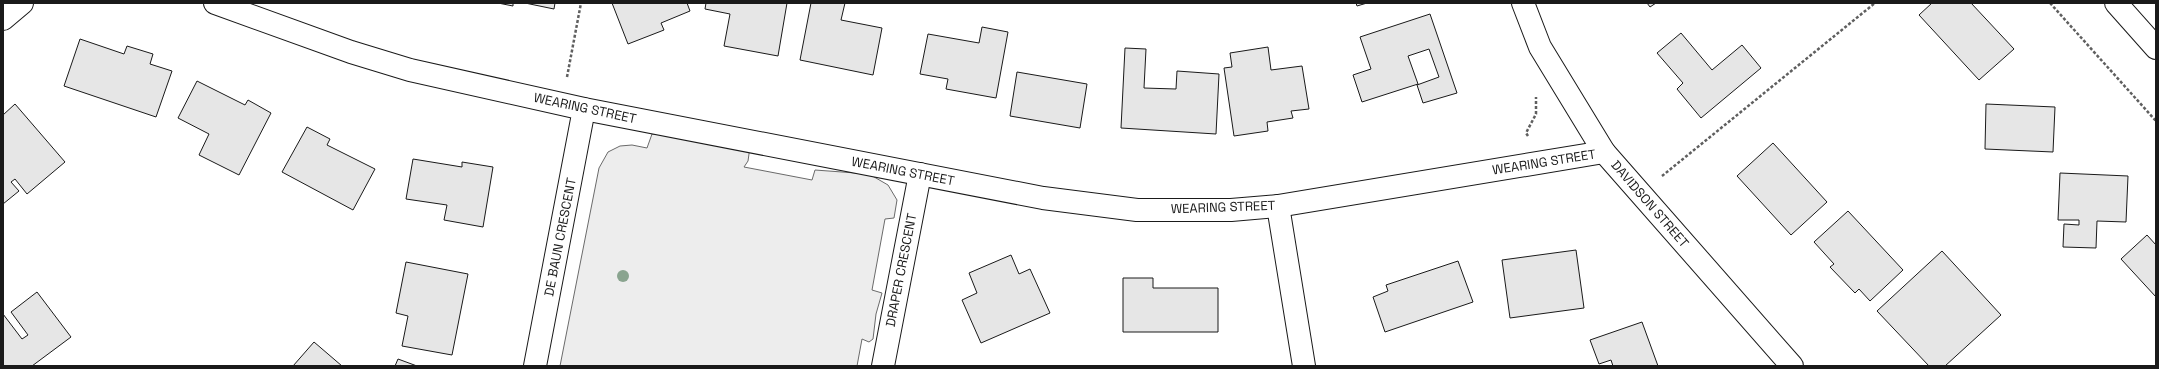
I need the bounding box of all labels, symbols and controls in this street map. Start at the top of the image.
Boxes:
street label: WEARING STREET [532,89,638,127]
street label: WEARING STREET [1491,145,1597,179]
street label: WEARING STREET [850,153,956,189]
street label: DAVIDSON STREET [1607,157,1693,251]
street label: DE BAUN CRESCENT [540,176,580,298]
street label: WEARING STREET [1170,197,1276,217]
street label: DRAPER CRESCENT [882,211,920,328]

